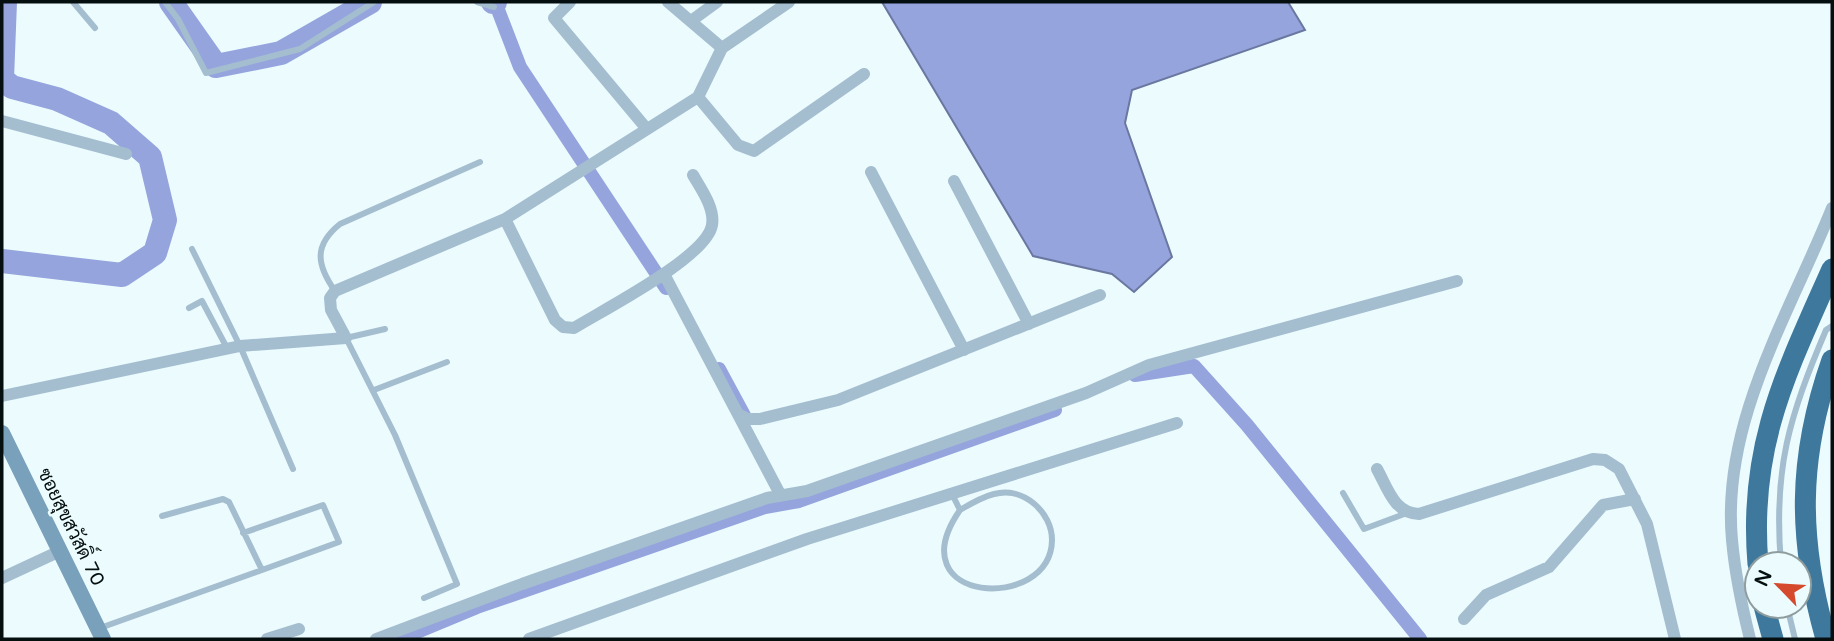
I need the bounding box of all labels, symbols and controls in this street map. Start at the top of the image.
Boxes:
street label: ซอยสุขสวัสดิ์ 70 [32,461,116,590]
north arrow [1743,550,1813,620]
text: N [1750,567,1777,590]

